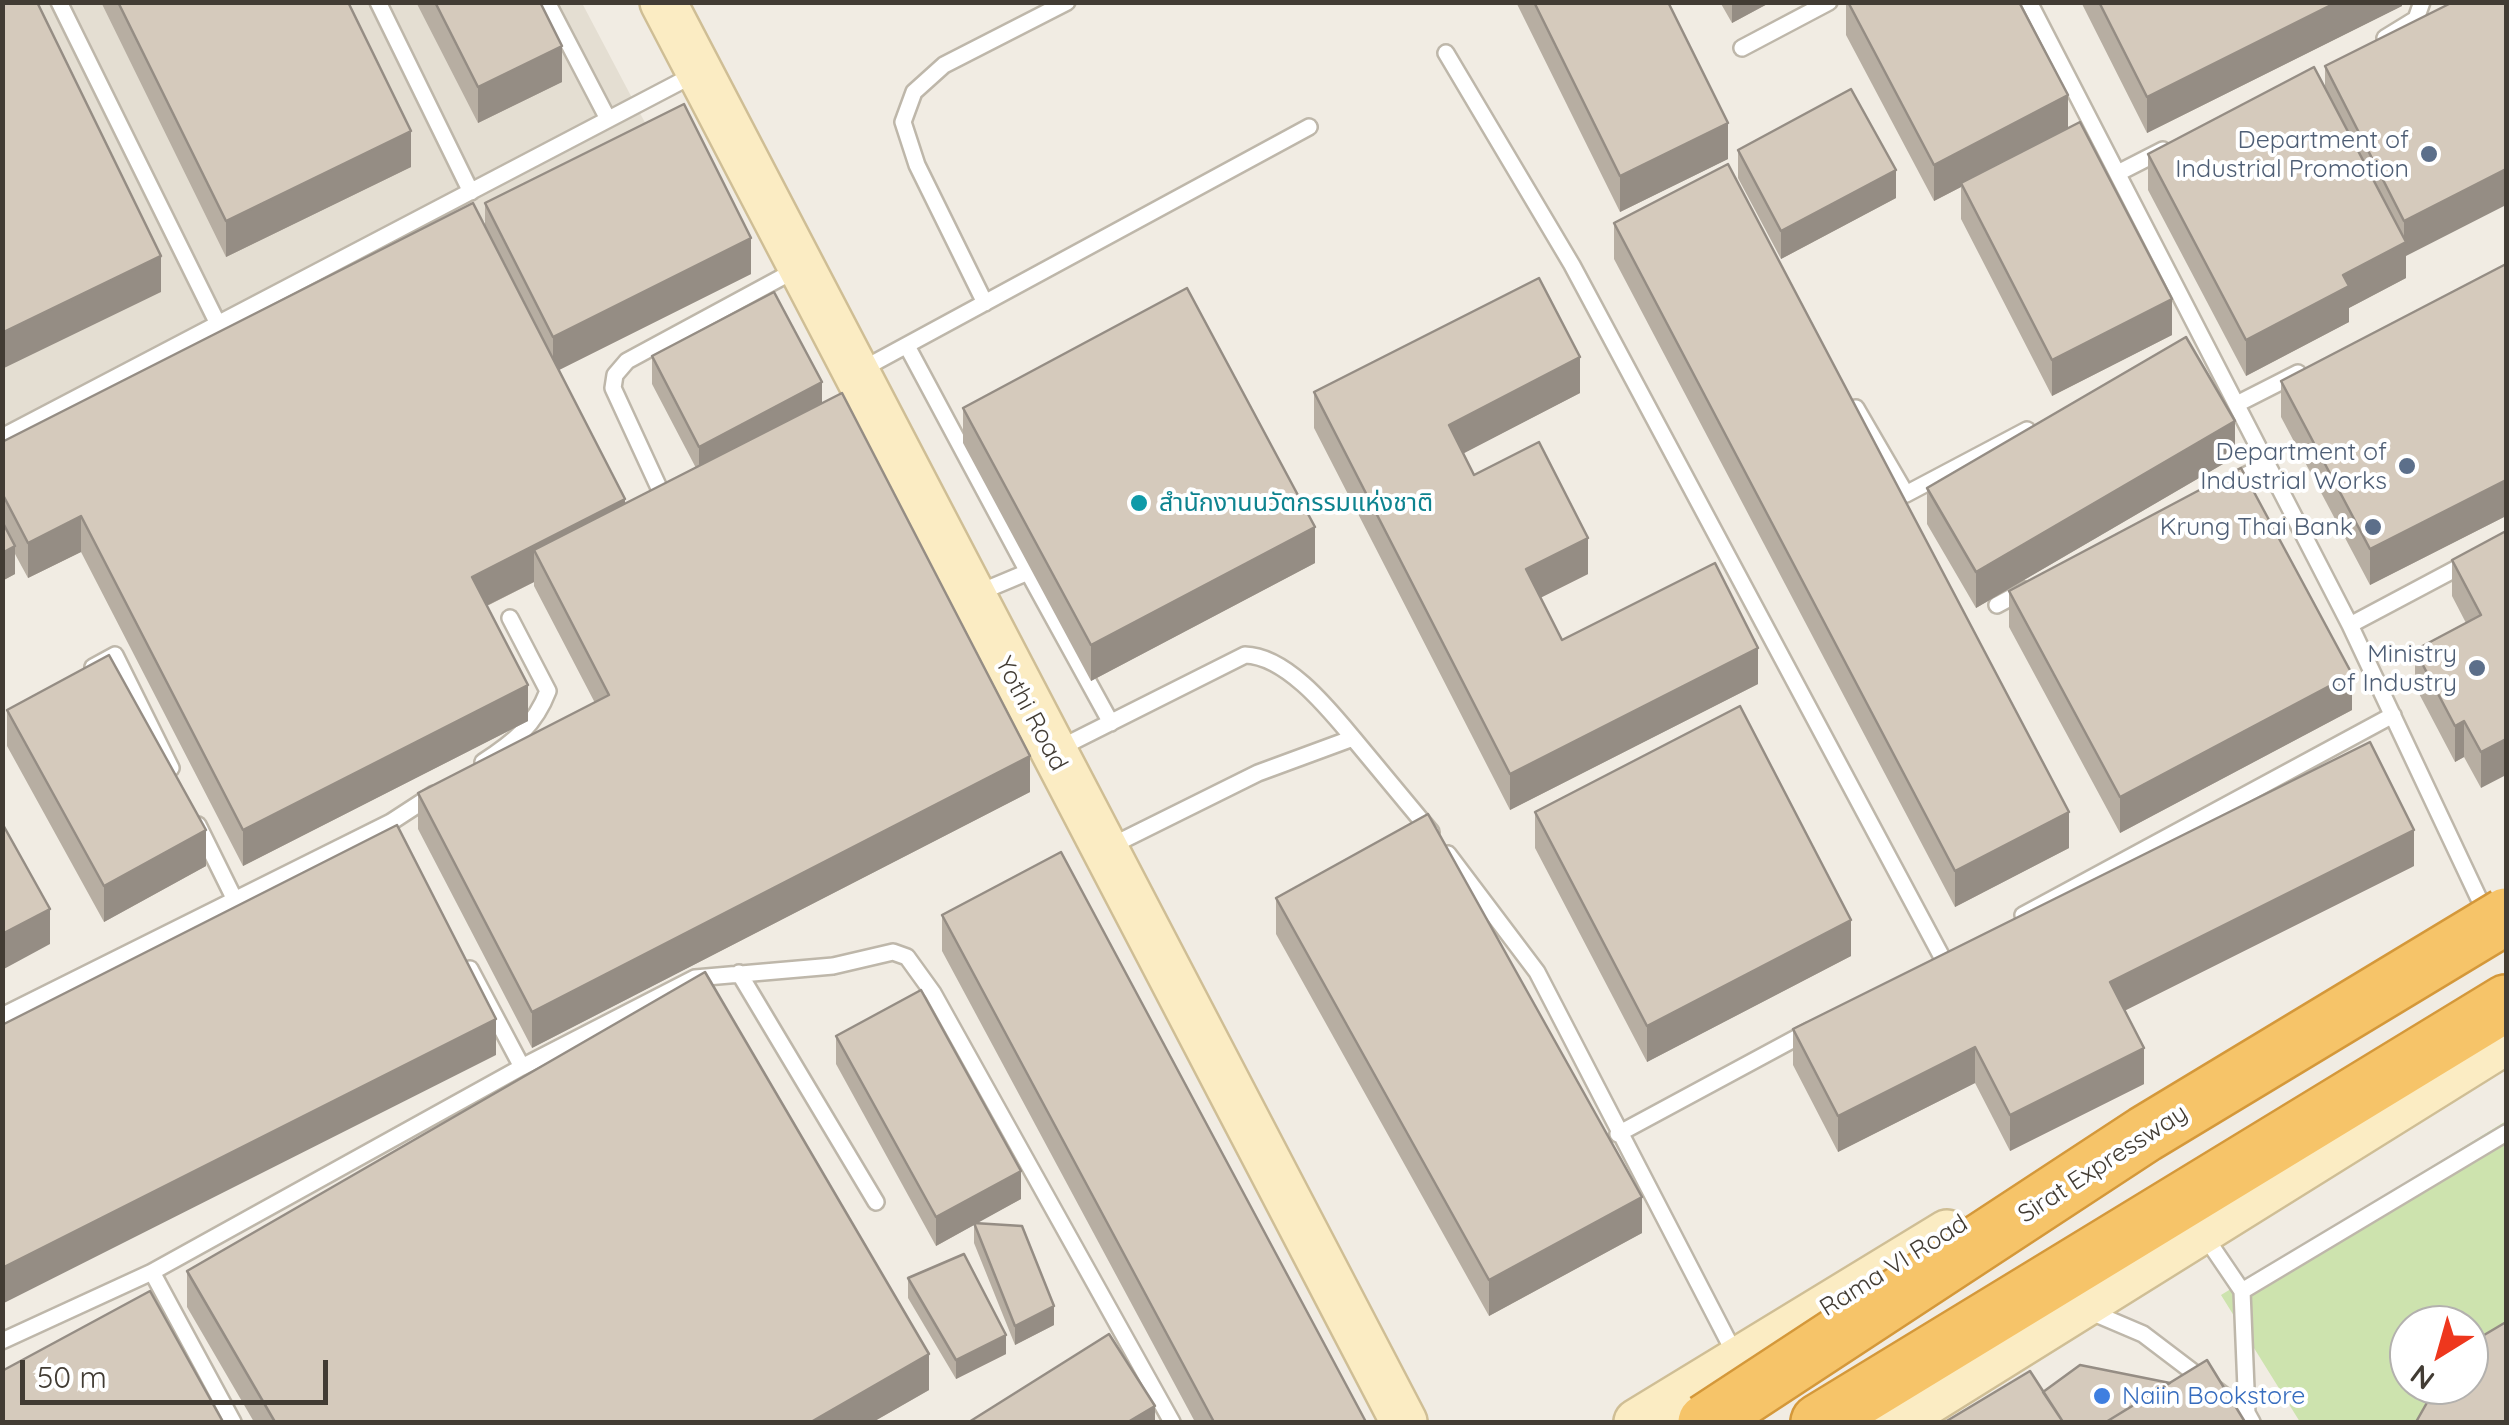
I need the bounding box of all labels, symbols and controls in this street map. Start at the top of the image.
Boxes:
place label: Department of Industrial Promotion [2175,125,2409,184]
marker: Department of Industrial Promotion [2418,143,2440,165]
place label: Department of Industrial Works [2200,437,2387,496]
marker: Department of Industrial Works [2396,455,2418,477]
place label: สำนักงานนวัตกรรมแห่งชาติ [1159,488,1433,518]
marker: สำนักงานนวัตกรรมแห่งชาติ [1128,492,1150,514]
place label: Krung Thai Bank [2160,512,2353,542]
marker: Krung Thai Bank [2362,516,2384,538]
place label: Ministry of Industry [2332,639,2457,698]
street label: Yothi Road [988,652,1074,776]
marker: Ministry of Industry [2466,657,2488,679]
street label: Sirat Expressway [2013,1098,2193,1230]
street label: Rama VI Road [1815,1209,1973,1323]
north arrow [2389,1305,2489,1405]
scale bar [25,1340,332,1402]
text: 50 m [37,1358,107,1396]
text: N [2403,1358,2441,1398]
place label: Naiin Bookstore [2122,1381,2305,1411]
marker: Naiin Bookstore [2091,1385,2113,1407]

